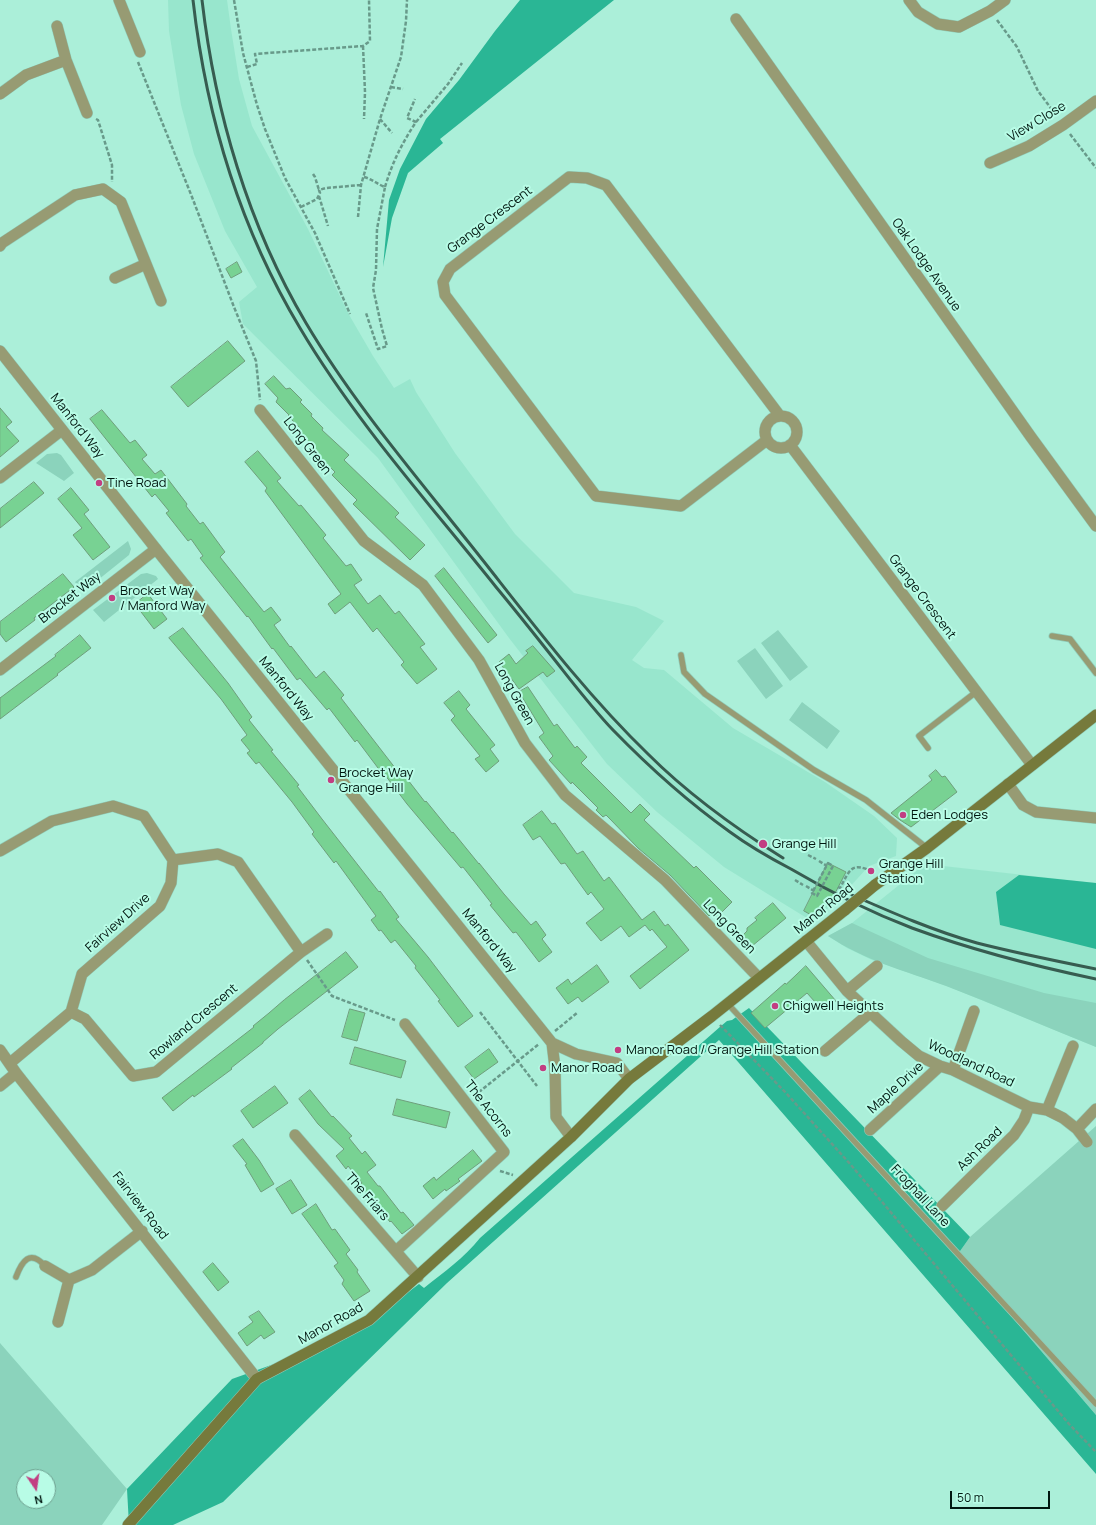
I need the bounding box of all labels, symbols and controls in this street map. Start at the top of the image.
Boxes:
street label: View Close [1005,99,1069,145]
street label: Grange Crescent [445,183,535,257]
street label: Oak Lodge Avenue [888,215,964,315]
street label: Manford Way [47,390,107,462]
street label: Long Green [280,414,334,478]
place label: Tine Road [107,475,166,491]
marker: Tine Road [94,478,104,488]
street label: Grange Crescent [885,552,959,642]
street label: Brocket Way [36,569,104,627]
place label: Brocket Way / Manford Way [120,583,206,614]
marker: Brocket Way / Manford Way [107,593,117,603]
street label: Manford Way [255,654,317,724]
street label: Long Green [491,660,537,728]
place label: Brocket Way Grange Hill [339,765,413,796]
marker: Brocket Way Grange Hill [326,775,336,785]
place label: Eden Lodges [911,807,988,823]
marker: Eden Lodges [898,810,908,820]
place label: Grange Hill [772,836,836,852]
marker: Grange Hill [757,838,769,850]
place label: Grange Hill Station [879,856,943,887]
marker: Grange Hill Station [866,866,876,876]
street label: Manor Road [791,880,857,938]
street label: Fairview Drive [83,890,153,956]
street label: Long Green [699,897,759,957]
street label: Manford Way [458,906,520,976]
street label: Rowland Crescent [147,981,241,1063]
place label: Chigwell Heights [783,998,884,1014]
marker: Chigwell Heights [770,1001,780,1011]
street label: Woodland Road [925,1037,1017,1091]
place label: Manor Road / Grange Hill Station [626,1042,819,1058]
marker: Manor Road / Grange Hill Station [613,1045,623,1055]
street label: Maple Drive [865,1059,927,1117]
place label: Manor Road [551,1060,623,1076]
marker: Manor Road [538,1063,548,1073]
street label: The Acorns [461,1077,515,1141]
street label: Ash Road [954,1124,1006,1174]
street label: Froghall Lane [887,1162,953,1230]
street label: Fairview Road [109,1169,171,1243]
street label: The Friars [342,1170,392,1224]
street label: Manor Road [296,1300,366,1348]
north arrow [16,1469,56,1509]
scale bar [952,1483,1052,1509]
text: 50 m [957,1489,984,1506]
text: N [33,1492,44,1508]

